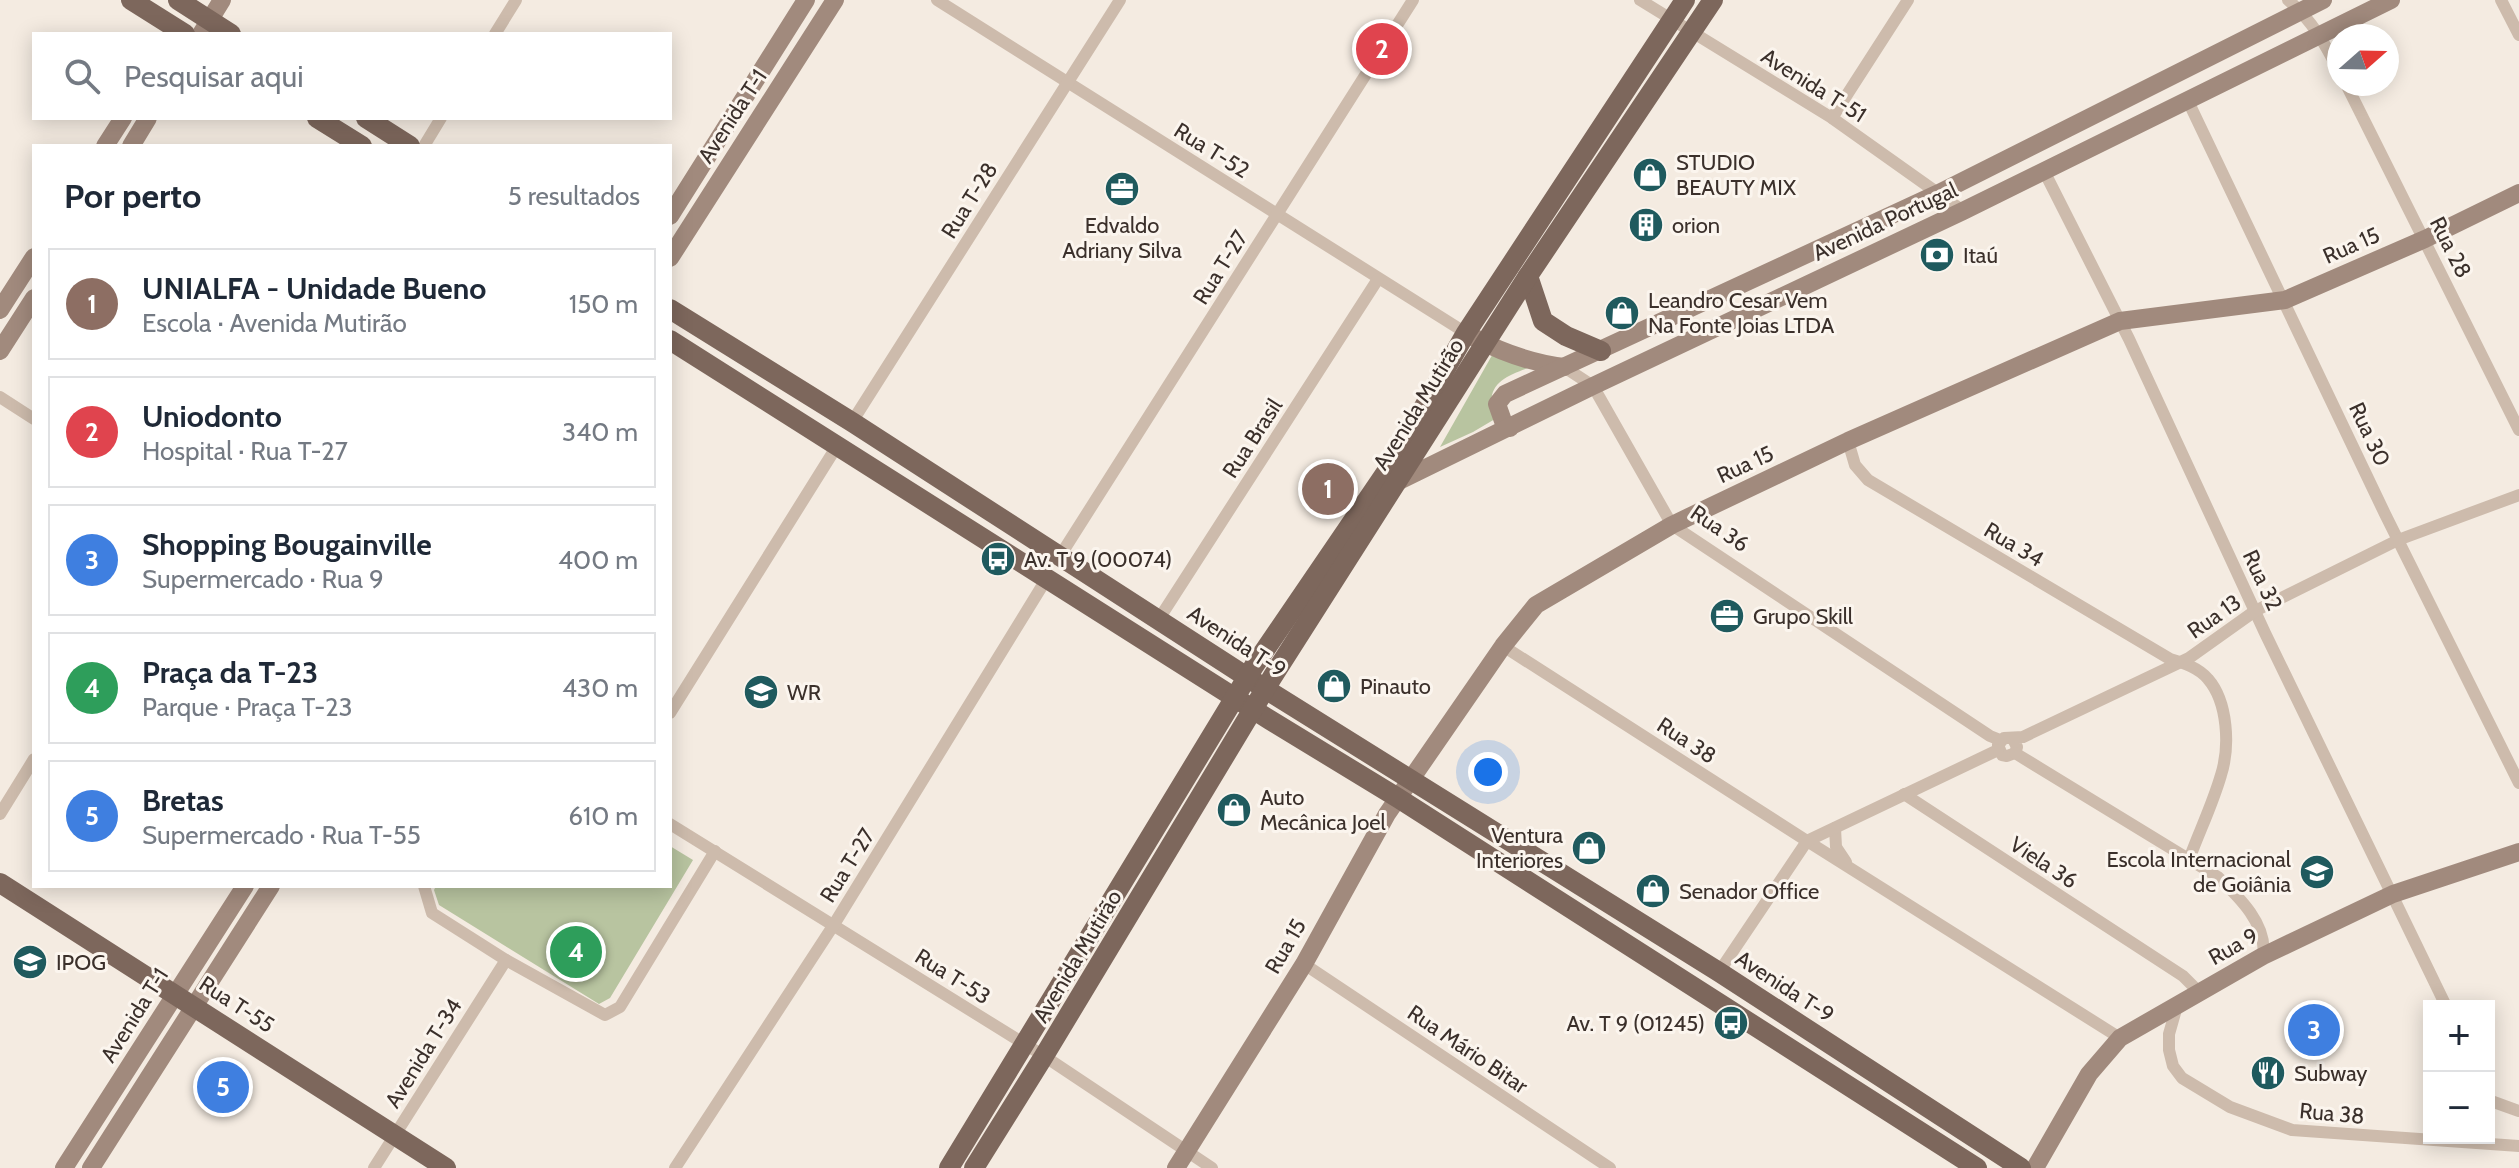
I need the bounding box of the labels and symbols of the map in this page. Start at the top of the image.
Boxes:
pin: 2 [1356,19,1408,79]
north arrow [2327,24,2399,96]
street label: Avenida T-51 [1756,43,1871,128]
street label: Avenida T-1 [692,64,773,168]
street label: Rua T-52 [1169,117,1254,184]
place label: STUDIO BEAUTY MIX [1676,149,1796,201]
shop icon: STUDIO BEAUTY MIX [1631,156,1669,194]
street label: Rua T-28 [936,157,1003,243]
office icon: Edvaldo Adriany Silva [1103,170,1141,208]
street label: Avenida Portugal [1809,176,1962,267]
building icon: orion [1627,206,1665,244]
place label: Edvaldo Adriany Silva [1062,212,1182,264]
place label: orion [1672,212,1720,239]
street label: Rua 28 [2424,212,2477,282]
street label: Rua 15 [2319,221,2384,270]
street label: Rua T-27 [1187,225,1254,309]
bank icon: Itaú [1918,236,1956,274]
place label: Itaú [1963,242,1998,269]
place label: Leandro Cesar Vem Na Fonte Joias LTDA [1648,287,1835,339]
shop icon: Leandro Cesar Vem Na Fonte Joias LTDA [1603,294,1641,332]
street label: Avenida Mutirão [1367,333,1470,475]
street label: Rua Brasil [1217,393,1289,483]
street label: Rua 30 [2343,398,2396,470]
street label: Rua 15 [1713,440,1778,489]
pin: 1 [1302,459,1354,519]
street label: Rua 36 [1685,499,1754,558]
street label: Rua 34 [1979,516,2049,573]
bus stop icon: Av. T 9 (00074) [979,540,1017,578]
place label: Av. T 9 (00074) [1024,546,1172,573]
street label: Rua 32 [2237,546,2288,615]
street label: Rua 13 [2182,588,2246,644]
office icon: Grupo Skill [1708,597,1746,635]
street label: Avenida T-9 [1182,600,1291,683]
place label: Grupo Skill [1753,603,1854,630]
shop icon: Pinauto [1315,667,1353,705]
school or university icon: WR [742,673,780,711]
place label: Pinauto [1360,673,1431,700]
place label: WR [787,679,821,706]
street label: Rua 38 [1652,711,1721,770]
your location [1468,752,1508,792]
place label: Auto Mecânica Joel [1260,784,1387,836]
shop icon: Auto Mecânica Joel [1215,791,1253,829]
place label: Ventura Interiores [1476,822,1563,874]
street label: Rua T-27 [814,823,881,907]
shop icon: Ventura Interiores [1570,829,1608,867]
street label: Viela 36 [2005,831,2083,894]
place label: Escola Internacional de Goiânia [2106,846,2292,898]
school or university icon: Escola Internacional de Goiânia [2298,853,2336,891]
shop icon: Senador Office [1634,872,1672,910]
place label: Senador Office [1679,878,1819,905]
street label: Avenida Mutirão [1027,885,1128,1028]
street label: Rua 15 [1259,914,1312,979]
pin: 4 [550,922,602,982]
street label: Rua 9 [2204,922,2263,971]
school or university icon: IPOG [11,943,49,981]
street label: Rua T-53 [910,943,996,1010]
street label: Avenida T-9 [1730,945,1839,1028]
place label: IPOG [56,949,106,976]
street label: Avenida T-1 [95,963,174,1068]
street label: Rua T-55 [194,970,279,1039]
street label: Avenida T-34 [379,993,468,1113]
street label: Rua Mário Bitar [1402,999,1533,1100]
pin: 3 [2288,1000,2340,1060]
bus stop icon: Av. T 9 (01245) [1712,1004,1750,1042]
place label: Av. T 9 (01245) [1567,1010,1705,1037]
restaurant icon: Subway [2249,1054,2287,1092]
pin: 5 [197,1057,249,1117]
place label: Subway [2294,1060,2367,1087]
street label: Rua 38 [2298,1097,2366,1130]

